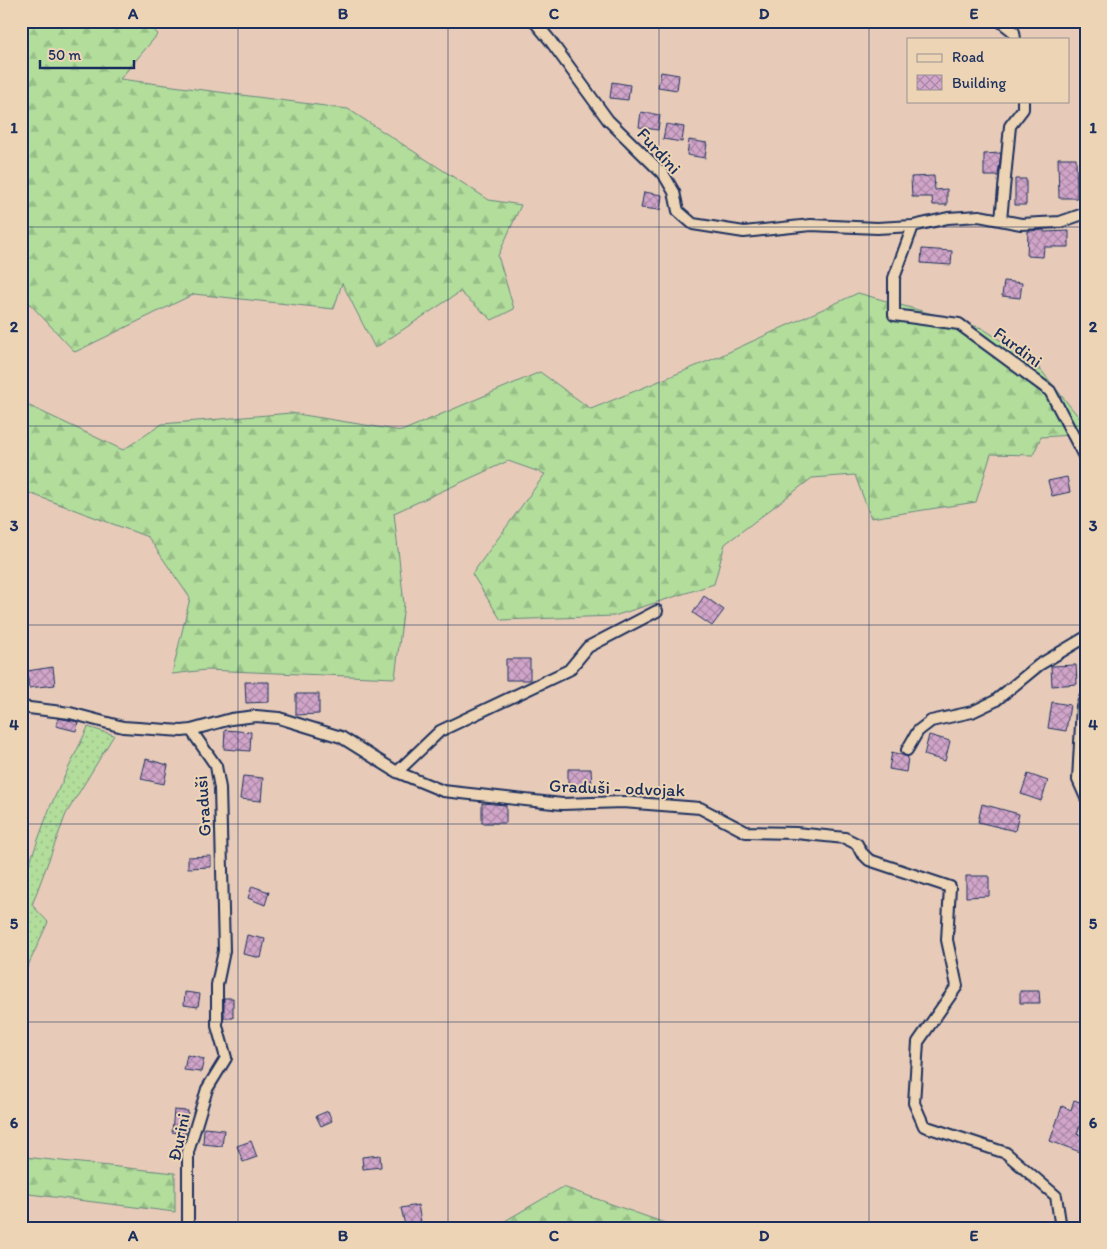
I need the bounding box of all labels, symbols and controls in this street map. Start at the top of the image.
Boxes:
text: A [127,4,139,23]
text: B [338,4,349,23]
text: C [549,4,560,23]
text: D [759,4,770,23]
text: E [970,4,979,23]
scale bar [40,38,134,70]
legend [907,38,1070,102]
text: 50 m [48,46,81,64]
text: Road [952,48,985,66]
text: Building [952,74,1006,92]
text: 1 [10,118,18,137]
text: 1 [1089,118,1097,137]
street label: Furdini [632,123,686,179]
text: 2 [10,317,19,336]
text: 2 [1089,317,1098,336]
street label: Furdini [989,322,1047,372]
text: 3 [10,516,19,535]
text: 3 [1089,516,1098,535]
text: 4 [9,715,19,734]
text: 4 [1088,715,1098,734]
street label: Graduši [190,775,216,837]
street label: Graduši - odvojak [549,775,686,801]
text: 5 [10,914,19,933]
text: 5 [1089,914,1098,933]
street label: Đurini [163,1111,195,1163]
text: 6 [10,1113,19,1132]
text: 6 [1089,1113,1098,1132]
text: A [127,1226,139,1245]
text: B [338,1226,349,1245]
text: C [549,1226,560,1245]
text: D [759,1226,770,1245]
text: E [970,1226,979,1245]

